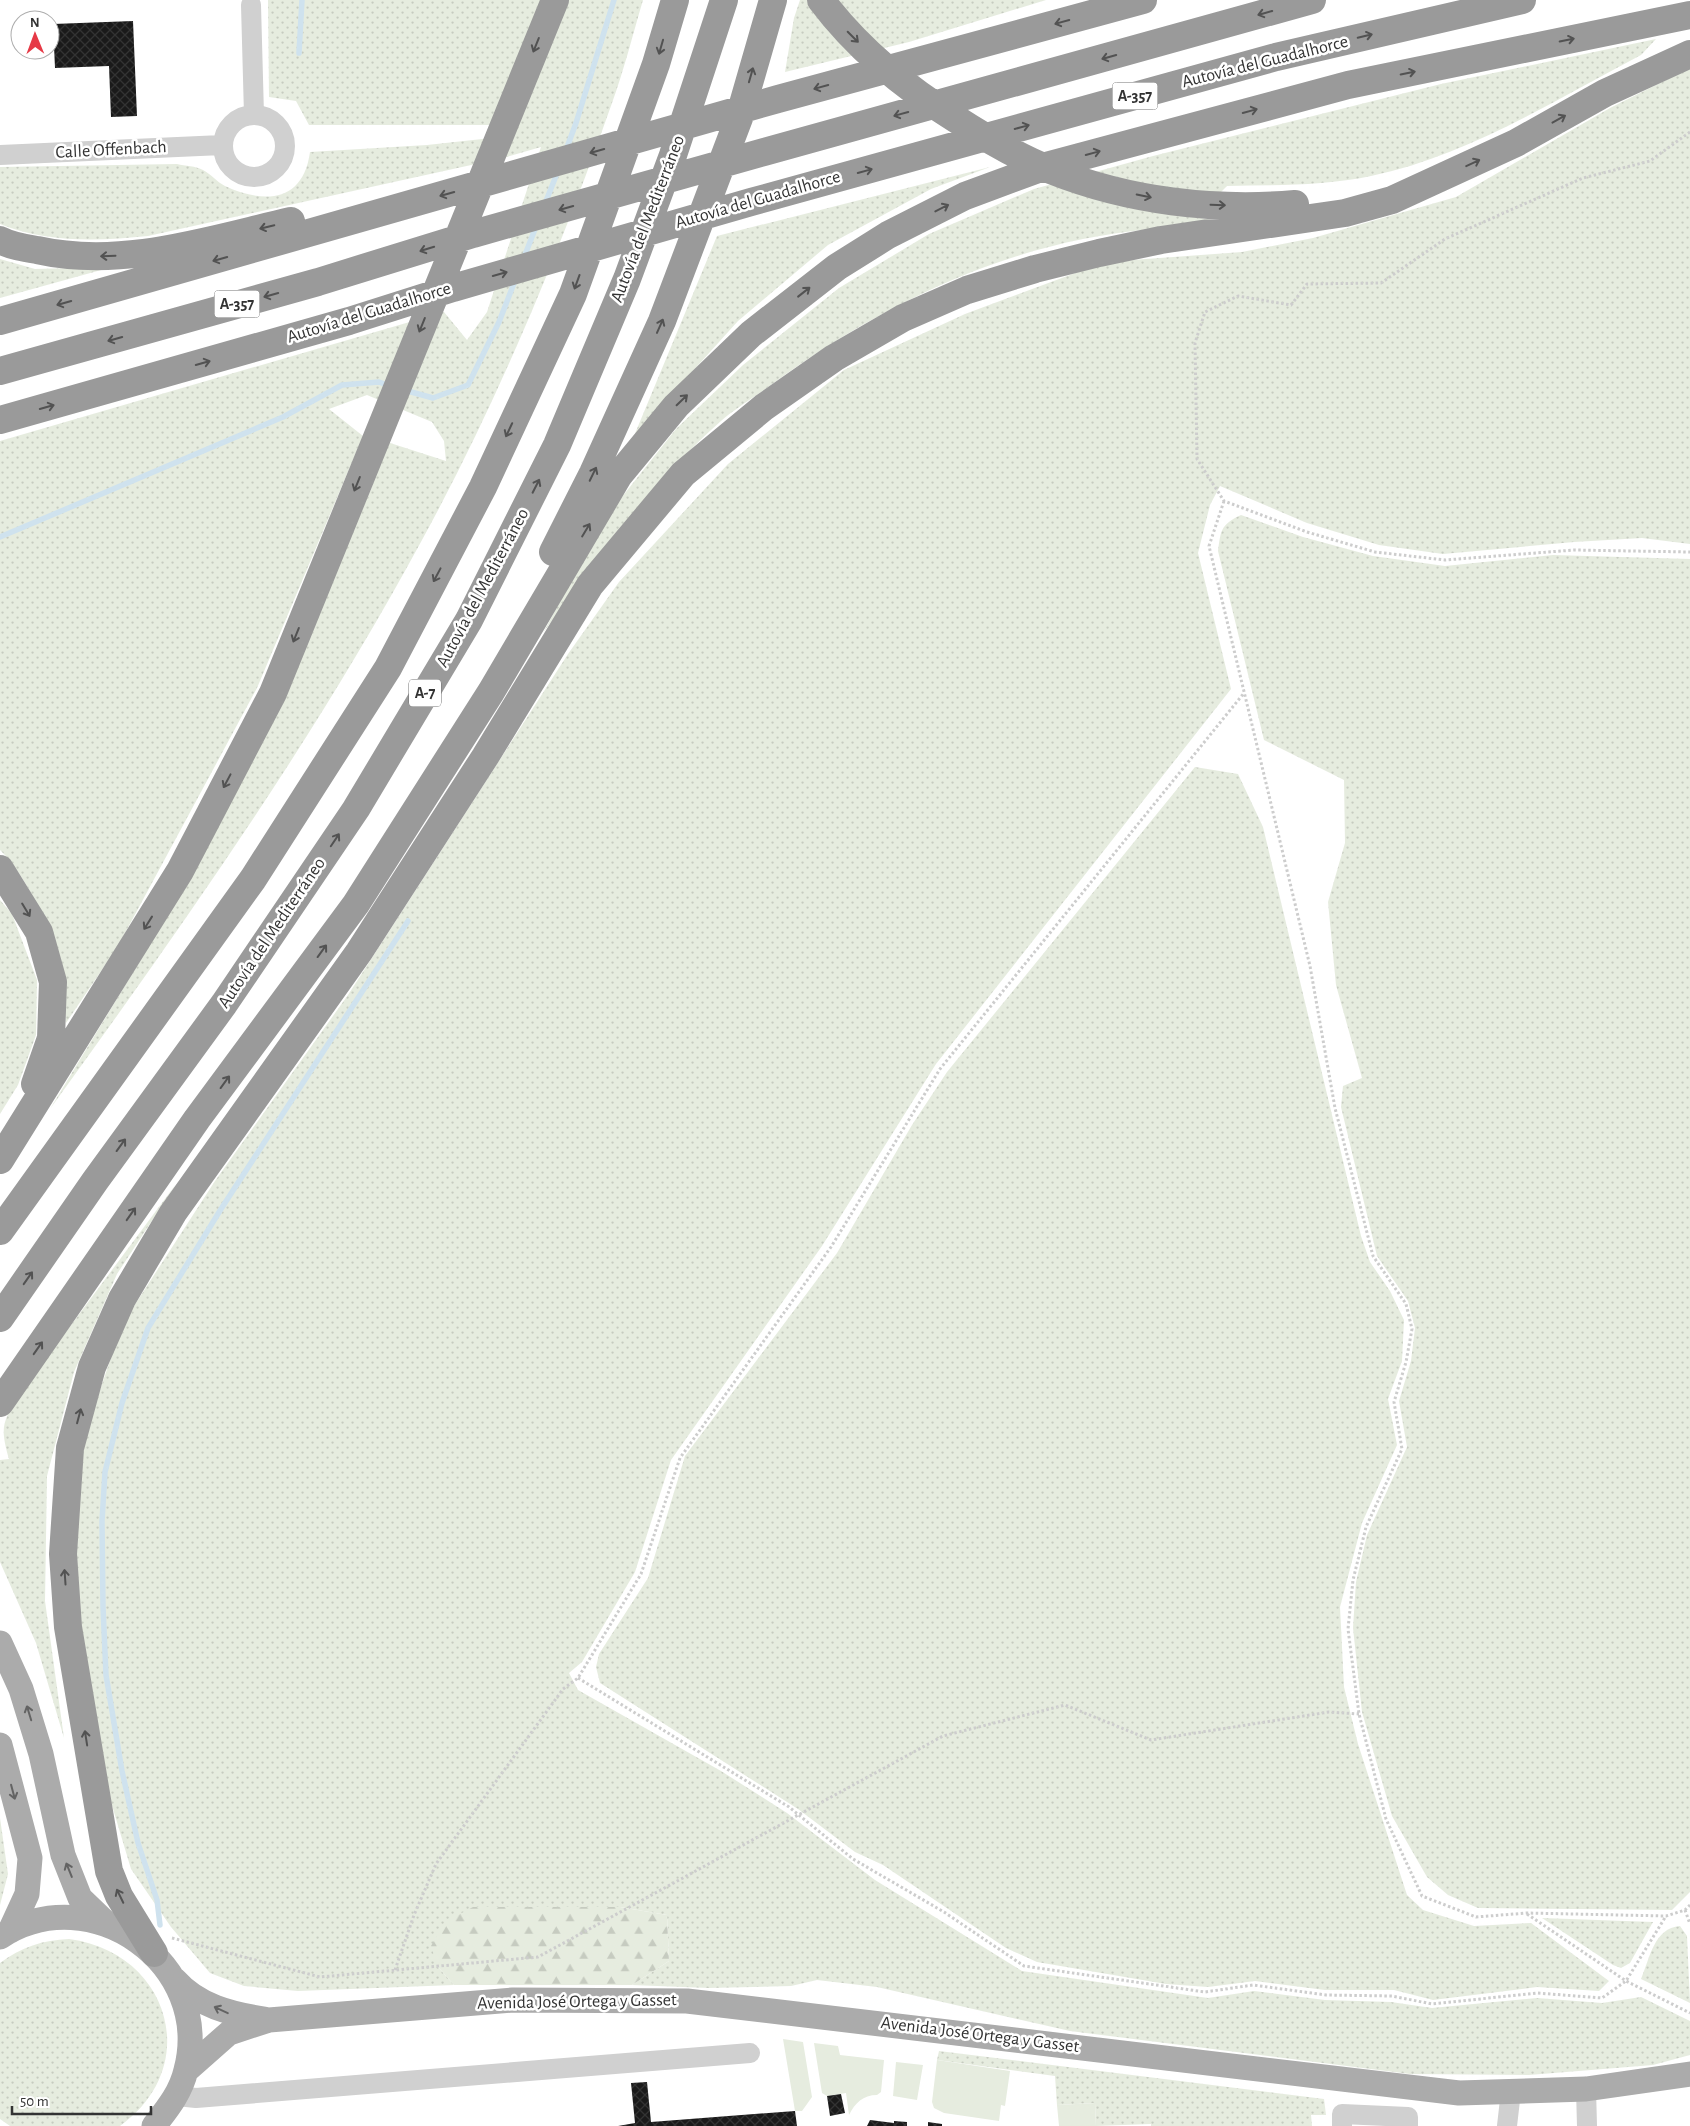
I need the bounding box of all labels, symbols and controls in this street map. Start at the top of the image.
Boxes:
one-way arrow [1258,9,1274,18]
north arrow [10,10,60,60]
text: N [30,16,40,30]
one-way arrow [1055,18,1071,27]
one-way arrow [846,31,859,43]
one-way arrow [1357,31,1373,40]
street label: Autovía del Guadalhorce [1180,33,1350,91]
one-way arrow [1559,35,1575,45]
one-way arrow [531,37,541,52]
one-way arrow [655,38,665,54]
one-way arrow [1101,52,1117,62]
one-way arrow [747,67,756,83]
one-way arrow [1399,68,1415,77]
road number: A-357 [1112,82,1158,110]
one-way arrow [814,83,830,93]
one-way arrow [1241,106,1257,116]
one-way arrow [894,110,910,119]
one-way arrow [1551,114,1566,123]
one-way arrow [1014,122,1030,132]
street label: Autovía del Mediterráneo [608,133,688,305]
street label: Calle Offenbach [55,138,167,162]
one-way arrow [589,146,605,156]
one-way arrow [1084,148,1100,157]
one-way arrow [1465,158,1480,168]
one-way arrow [857,165,873,175]
street label: Autovía del Guadalhorce [674,168,842,232]
one-way arrow [440,189,456,199]
one-way arrow [1136,192,1152,202]
one-way arrow [1210,200,1226,210]
one-way arrow [934,203,949,212]
one-way arrow [558,204,574,214]
one-way arrow [259,223,275,232]
one-way arrow [419,244,435,254]
one-way arrow [100,251,116,260]
one-way arrow [212,255,228,265]
one-way arrow [491,269,507,279]
one-way arrow [572,274,581,290]
street label: Autovía del Guadalhorce [285,279,453,347]
one-way arrow [797,287,810,298]
road number: A-357 [214,290,260,318]
one-way arrow [263,290,279,300]
one-way arrow [56,299,72,309]
one-way arrow [416,317,426,332]
one-way arrow [655,319,665,334]
one-way arrow [107,334,123,344]
one-way arrow [195,357,211,367]
one-way arrow [676,394,689,406]
one-way arrow [38,402,54,411]
one-way arrow [504,422,514,437]
one-way arrow [588,467,598,482]
one-way arrow [352,476,361,491]
one-way arrow [531,479,541,494]
street label: Autovía del Mediterráneo [433,505,533,670]
one-way arrow [581,523,591,537]
one-way arrow [432,567,441,582]
one-way arrow [291,627,300,642]
road number: A-7 [409,680,441,706]
one-way arrow [222,773,231,788]
one-way arrow [330,833,340,847]
street label: Autovía del Mediterráneo [215,854,329,1011]
one-way arrow [22,902,32,916]
one-way arrow [142,916,152,930]
one-way arrow [316,945,327,958]
one-way arrow [220,1075,230,1089]
one-way arrow [116,1138,126,1152]
one-way arrow [126,1207,136,1221]
one-way arrow [23,1271,33,1285]
one-way arrow [33,1341,43,1355]
one-way arrow [74,1408,84,1424]
one-way arrow [60,1569,69,1585]
one-way arrow [23,1705,33,1721]
one-way arrow [81,1730,91,1746]
one-way arrow [8,1784,18,1800]
one-way arrow [64,1863,74,1878]
one-way arrow [114,1889,124,1904]
street label: Avenida José Ortega y Gasset [477,1991,677,2013]
one-way arrow [214,2005,229,2014]
street label: Avenida José Ortega y Gasset [880,2014,1080,2056]
scale bar [12,2084,151,2116]
text: 50 m [20,2094,49,2109]

